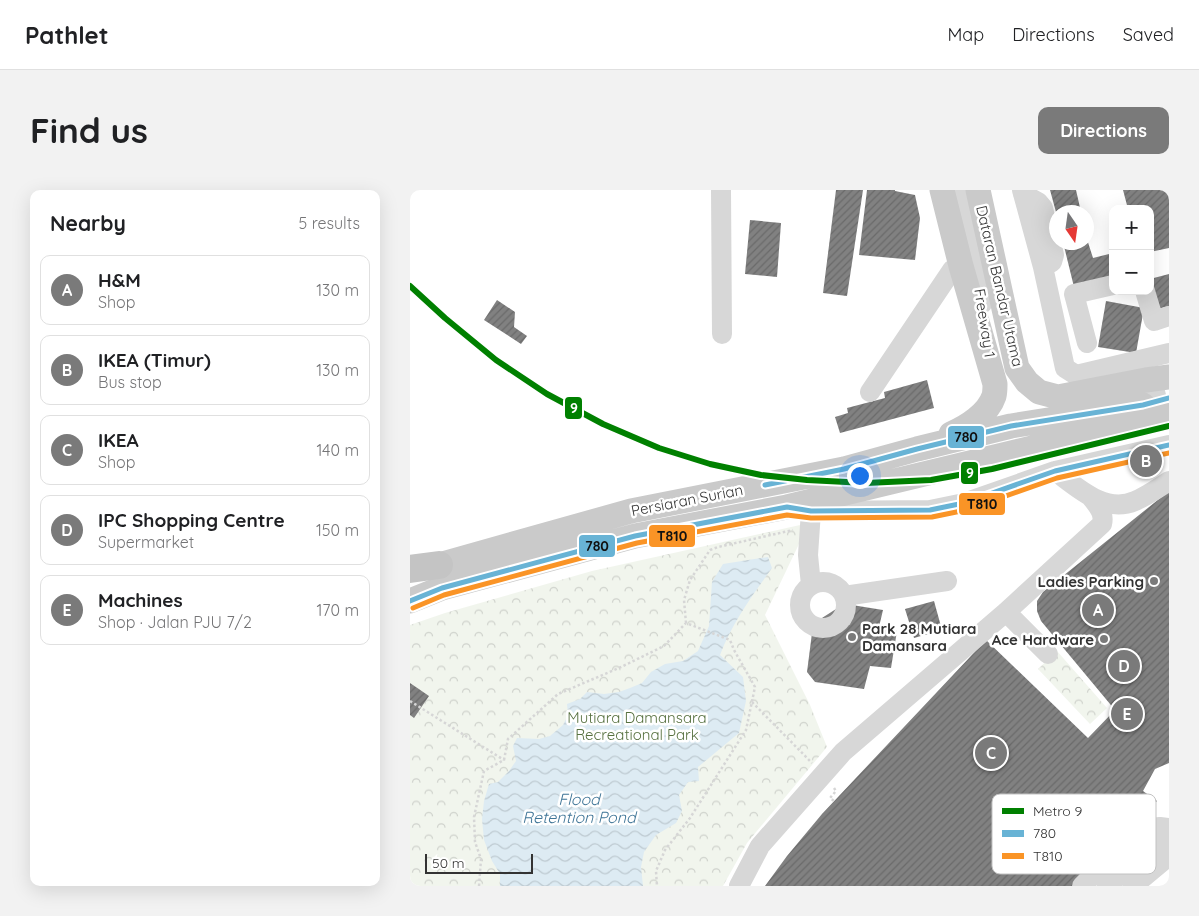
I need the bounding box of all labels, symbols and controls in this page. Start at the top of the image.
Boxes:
text: Pathlet [25,20,109,50]
text: Map [947,23,984,46]
text: Directions [1012,23,1095,46]
text: Saved [1123,23,1174,46]
button: Directions [1038,107,1169,154]
text: Find us [30,108,148,152]
street label: Dataran Bandar Utama [972,204,1028,368]
north arrow [1049,205,1094,250]
map controls [1109,205,1154,295]
button: + [1109,205,1154,250]
text: Nearby [50,210,126,236]
text: 5 results [299,213,360,233]
button: − [1109,250,1154,295]
text: H&M [98,268,141,292]
text: A [62,280,72,300]
text: 130 m [316,280,359,300]
street label: Freeway 1 [970,287,1000,359]
text: Shop [98,292,135,312]
text: IKEA (Timur) [98,348,211,372]
text: B [62,360,72,380]
text: 130 m [316,360,359,380]
text: Bus stop [98,372,162,392]
line badge: 9 [564,396,583,420]
text: 9 [570,399,578,417]
line badge: 780 [947,425,985,449]
text: IKEA [98,428,139,452]
text: 780 [954,428,978,446]
text: C [62,440,72,460]
text: 140 m [316,440,359,460]
pin: B [1130,442,1162,480]
text: Shop [98,452,135,472]
line badge: 9 [960,461,979,485]
your location [847,463,873,489]
text: 9 [966,464,974,482]
street label: Persiaran Surian [629,480,745,520]
line badge: T810 [958,492,1006,516]
text: T810 [967,495,998,513]
text: IPC Shopping Centre [98,508,285,532]
text: D [61,520,73,540]
text: 150 m [316,520,359,540]
line badge: T810 [648,524,696,548]
text: T810 [657,527,688,545]
text: Supermarket [98,532,194,552]
line badge: 780 [578,534,616,558]
text: 780 [585,537,609,555]
place label: Ladies Parking [1037,572,1144,591]
marker: Ladies Parking [1148,575,1160,587]
text: Machines [98,588,183,612]
pin: A [1082,591,1114,629]
text: E [62,600,72,620]
text: 170 m [316,600,359,620]
text: Shop · Jalan PJU 7/2 [98,612,252,632]
place label: Park 28 Mutiara Damansara [862,619,977,655]
place label: Ace Hardware [992,630,1094,649]
marker: Park 28 Mutiara Damansara [846,631,858,643]
marker: Ace Hardware [1098,633,1110,645]
pin: D [1108,647,1140,685]
pin: E [1111,695,1143,733]
park label: Mutiara Damansara Recreational Park [567,708,707,744]
pin: C [975,734,1007,772]
water label: Flood Retention Pond [522,789,638,827]
legend [992,794,1156,874]
text: Metro 9 [1033,802,1083,820]
text: 780 [1033,824,1056,842]
text: T810 [1033,847,1063,865]
scale bar [425,851,532,874]
text: 50 m [432,854,465,872]

